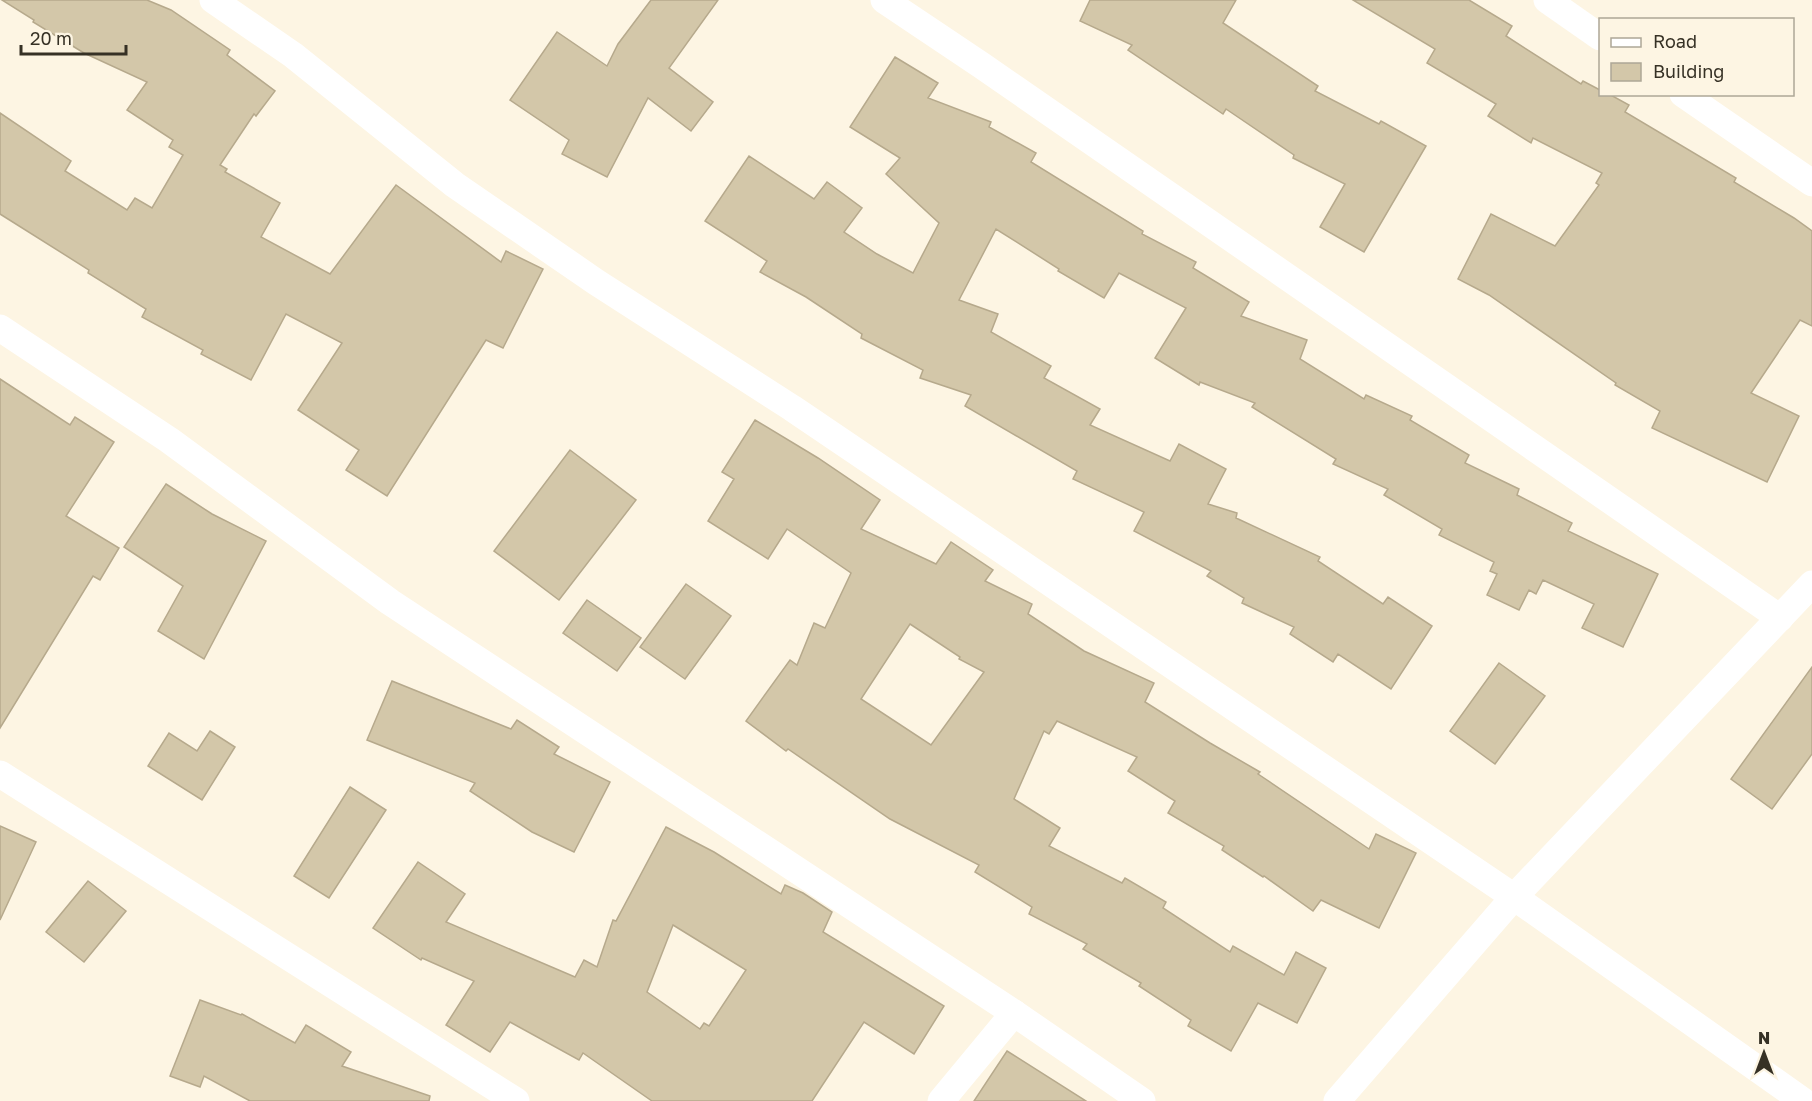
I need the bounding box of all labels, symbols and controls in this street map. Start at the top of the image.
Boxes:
scale bar [21,18,126,56]
legend [1599,18,1794,96]
text: 20 m [30,27,72,49]
text: Road [1653,30,1697,52]
text: Building [1653,60,1724,82]
north arrow [1734,1023,1794,1083]
text: N [1758,1028,1770,1048]

